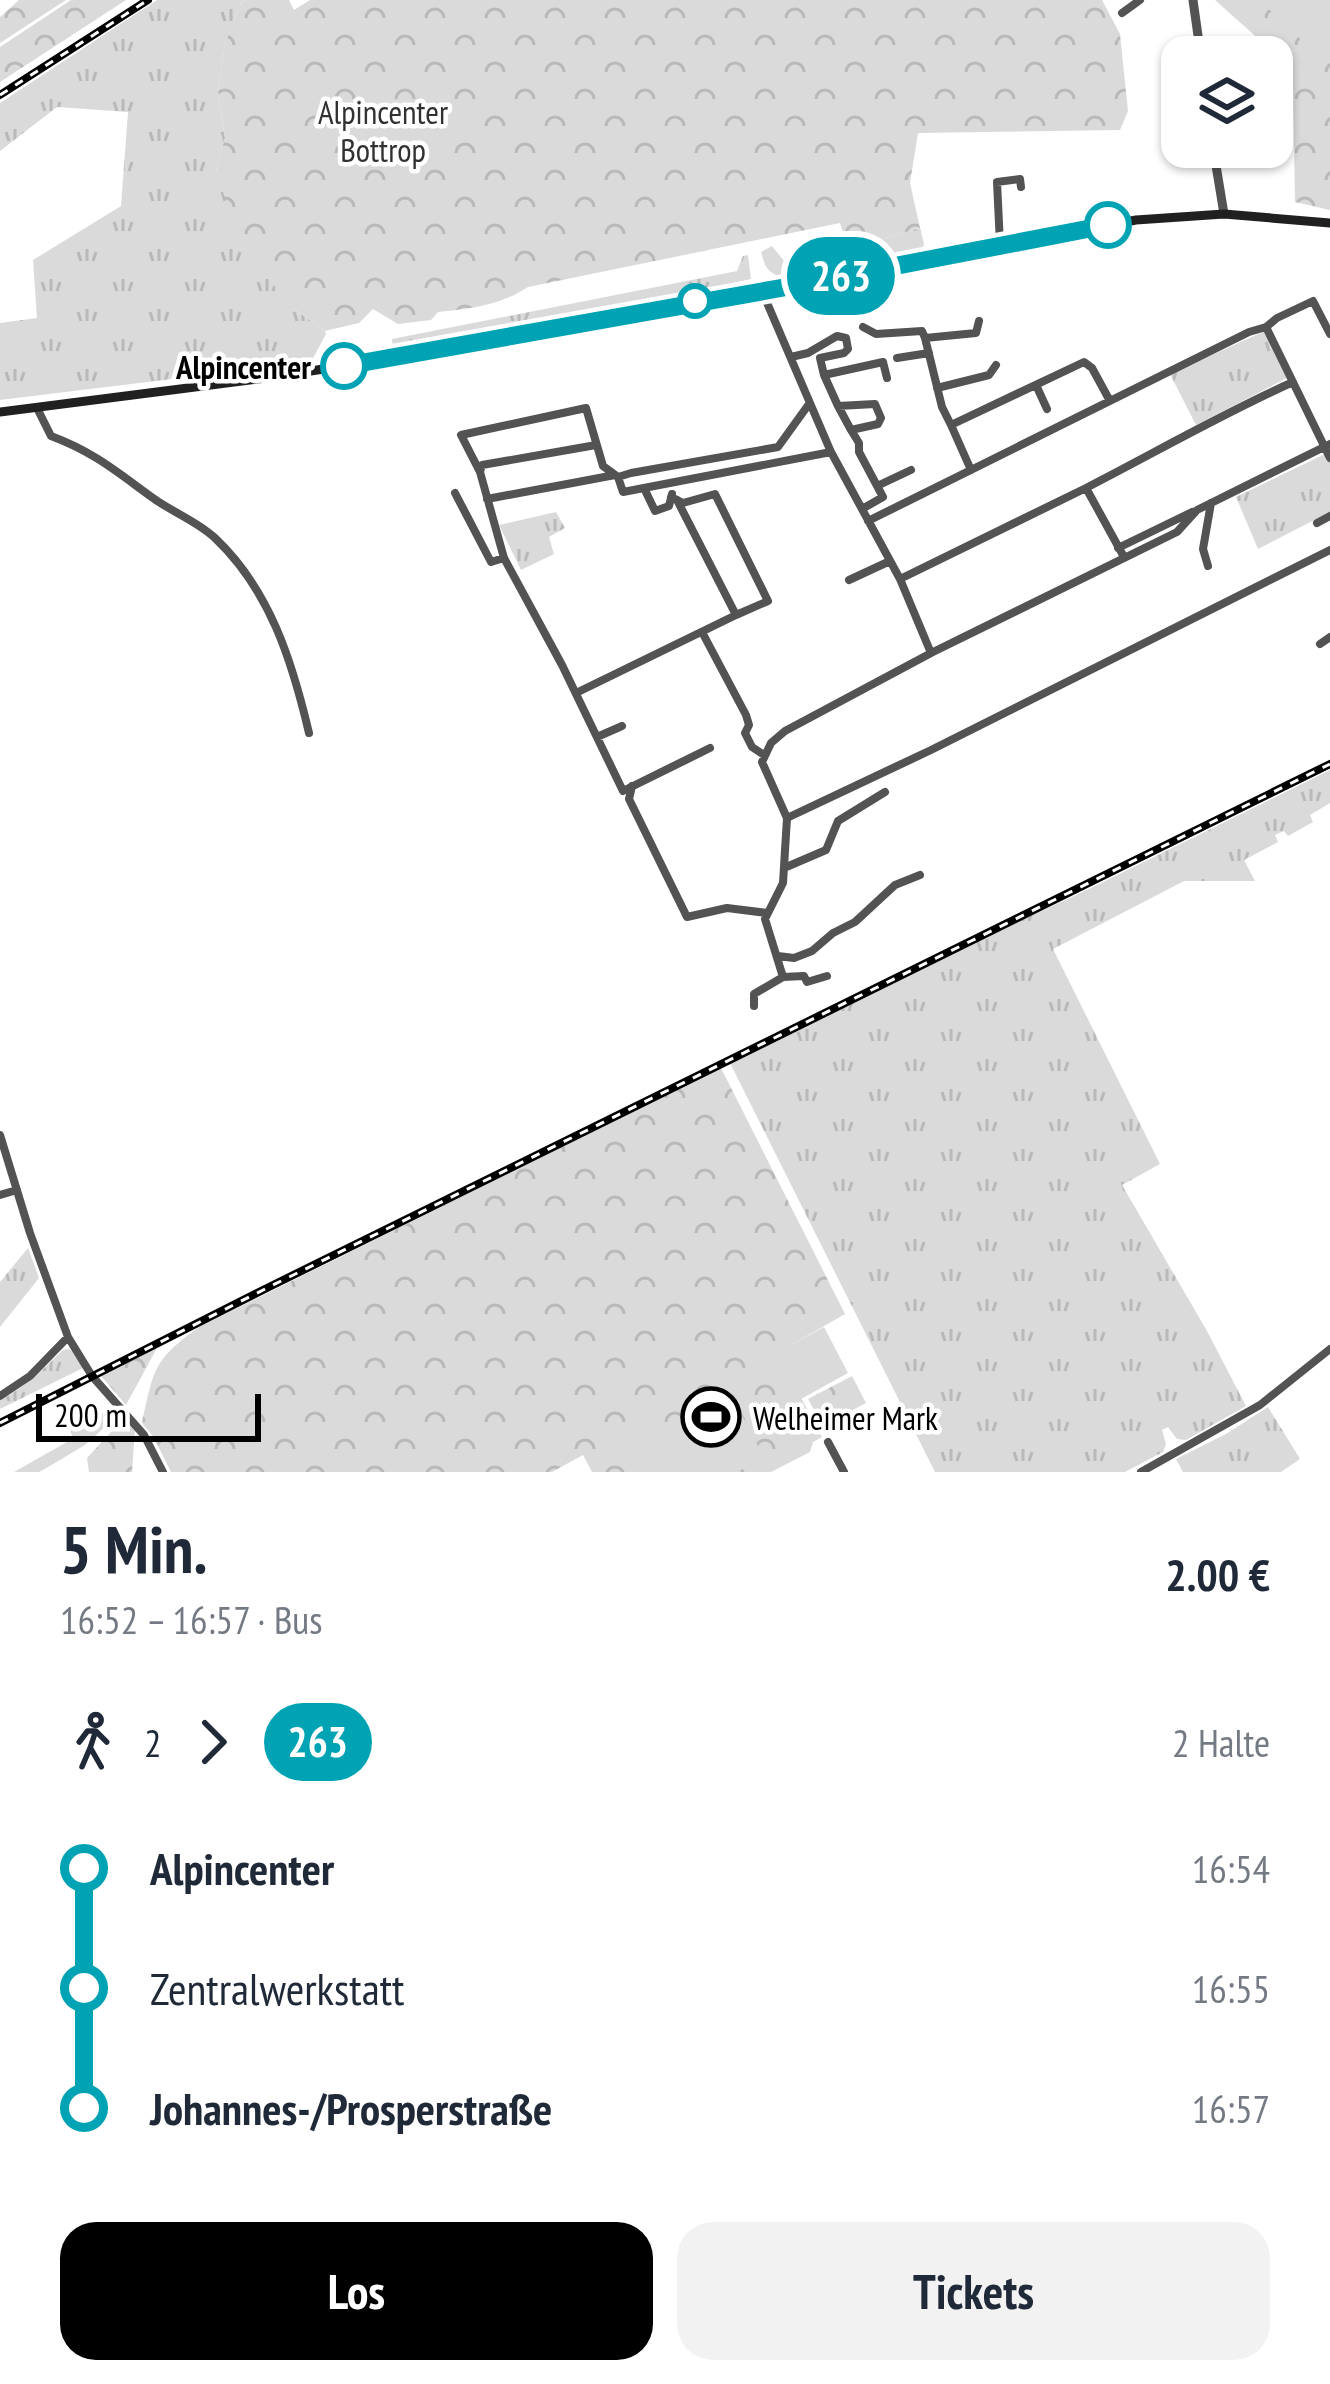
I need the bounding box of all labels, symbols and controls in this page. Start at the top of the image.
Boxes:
map controls [1161,36,1293,168]
button: layers [1161,36,1293,168]
park label: Alpincenter Bottrop [318,90,448,171]
unlabelled marker [1086,203,1130,247]
line badge: 263 [772,237,910,315]
text: 263 [811,248,871,303]
unlabelled marker [679,285,711,317]
marker: Alpincenter [322,344,366,388]
place label: Alpincenter [175,345,311,388]
sports icon: Welheimer Mark [680,1386,742,1448]
scale bar [36,1388,261,1441]
text: 200 m [54,1393,127,1436]
place label: Welheimer Mark [753,1396,938,1439]
text: 5 Min. [60,1506,207,1591]
text: 2.00 € [1165,1545,1270,1603]
text: 16:52 – 16:57 · Bus [60,1594,322,1645]
icon: walk [60,1709,126,1775]
icon: forward [180,1709,246,1775]
text: 263 [288,1714,348,1769]
text: 2 [144,1717,162,1768]
text: 2 Halte [1172,1717,1270,1768]
text: Alpincenter [150,1839,334,1897]
text: 16:54 [1192,1843,1270,1894]
text: Zentralwerkstatt [150,1959,404,2017]
text: 16:55 [1192,1963,1270,2014]
text: Johannes-/Prosperstraße [150,2079,552,2137]
text: 16:57 [1192,2083,1270,2134]
button: Los [60,2222,653,2360]
button: Tickets [677,2222,1270,2360]

